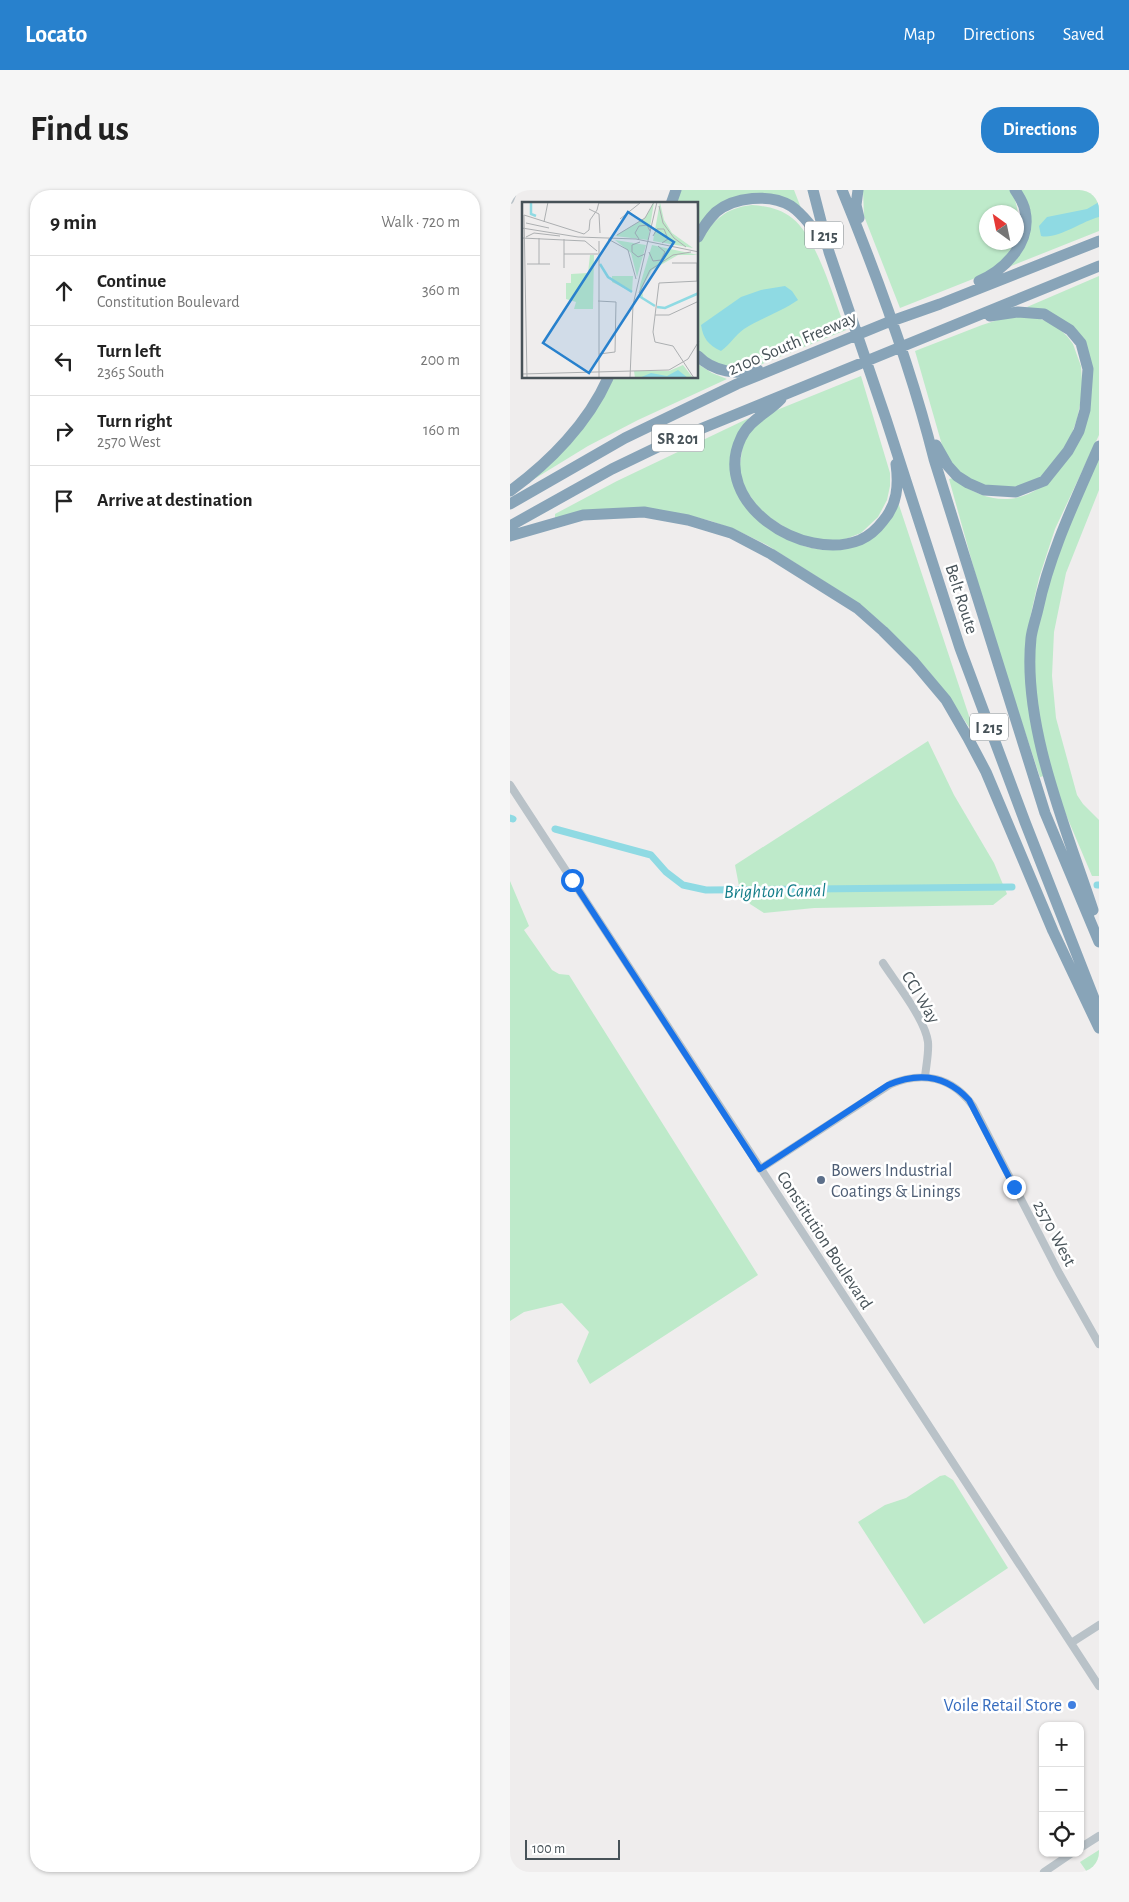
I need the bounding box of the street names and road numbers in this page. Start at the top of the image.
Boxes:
road number: I 215 [805,222,843,248]
street label: 2100 South Freeway [725,309,860,379]
road number: SR 201 [652,424,704,452]
street label: Belt Route [941,562,981,636]
road number: I 215 [970,714,1008,740]
street label: CCI Way [898,968,943,1027]
street label: Constitution Boulevard [773,1168,875,1313]
street label: 2570 West [1029,1198,1079,1270]

